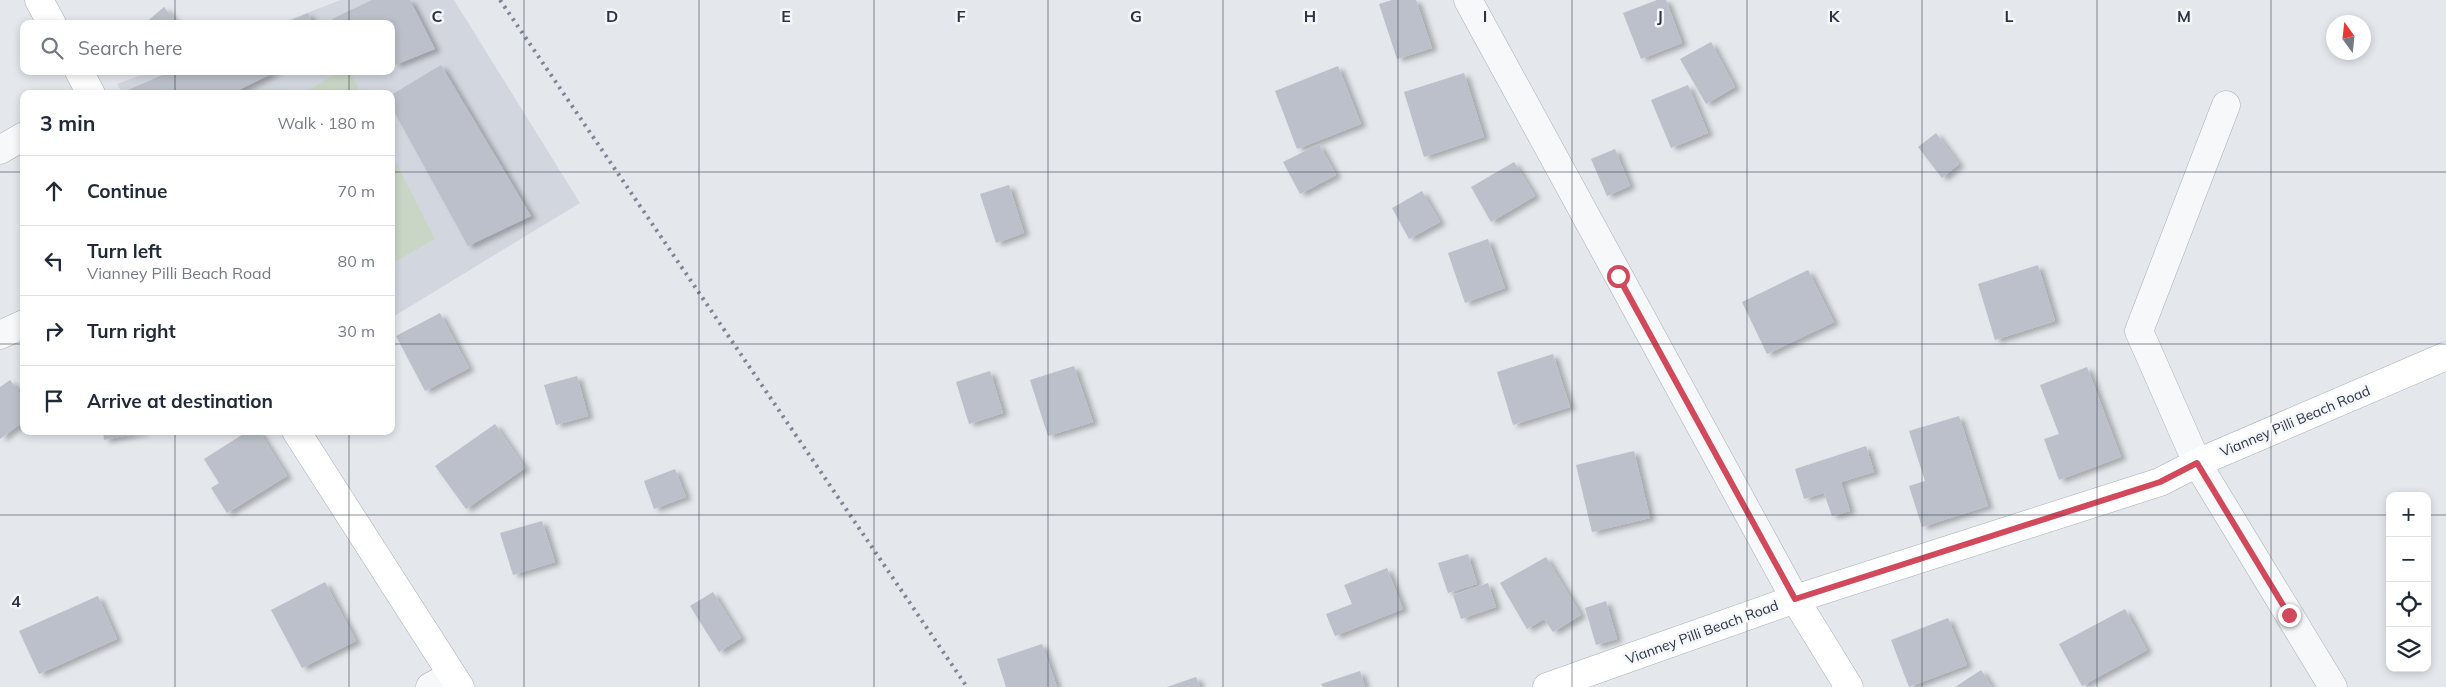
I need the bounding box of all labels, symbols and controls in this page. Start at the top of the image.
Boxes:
text: C [432,6,443,26]
text: D [606,6,618,26]
text: E [781,6,791,26]
text: F [956,6,966,26]
text: G [1130,6,1142,26]
text: H [1304,6,1316,26]
text: I [1483,6,1487,26]
text: J [1657,6,1663,26]
text: K [1829,6,1841,26]
text: L [2005,6,2014,26]
text: M [2177,6,2191,26]
north arrow [2326,15,2371,60]
search box [20,20,395,75]
icon: search [38,34,66,62]
text: Search here [78,36,182,60]
text: 3 min [40,110,95,136]
text: Walk · 180 m [277,113,375,133]
icon: ahead [40,177,68,205]
text: Continue [87,179,167,203]
text: 70 m [338,181,375,201]
text: Turn left [87,239,162,263]
icon: left [40,247,68,275]
text: 80 m [338,251,375,271]
text: Vianney Pilli Beach Road [87,263,271,283]
route start [1607,265,1630,288]
icon: right [40,317,68,345]
text: Turn right [87,319,176,343]
text: 30 m [338,321,375,341]
street label: Vianney Pilli Beach Road [2217,381,2373,461]
icon: arrive [40,387,68,415]
text: Arrive at destination [87,389,273,413]
map controls [2386,492,2431,672]
button: + [2386,492,2431,537]
button: − [2386,537,2431,582]
button: locate [2386,582,2431,627]
text: 4 [11,591,21,611]
street label: Vianney Pilli Beach Road [1623,596,1781,668]
route end [2278,604,2301,627]
button: layers [2386,627,2431,672]

